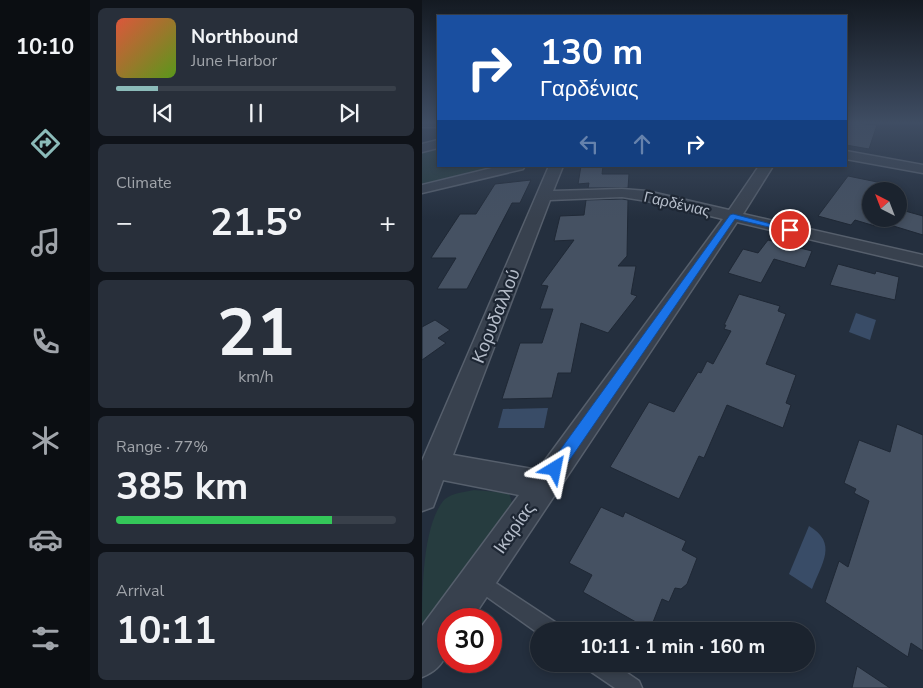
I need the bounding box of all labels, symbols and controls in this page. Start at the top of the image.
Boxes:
text: Northbound [191,24,298,50]
text: 130 m [540,29,643,76]
text: 10:10 [16,32,74,62]
icon: right [457,35,522,100]
text: June Harbor [191,50,277,72]
text: Γαρδένιας [540,74,639,104]
icon: previous [149,99,177,127]
icon: pause [242,99,270,127]
icon: next [335,99,363,127]
icon: directions [28,126,63,161]
icon: left [575,130,603,158]
icon: ahead [628,130,656,158]
icon: right [681,130,709,158]
text: Climate [116,172,171,194]
north arrow [862,182,907,228]
map controls [862,182,907,227]
street label: Γαρδένιας [642,187,712,221]
text: 21.5° [210,197,302,248]
text: − [116,204,133,242]
text: + [379,204,396,242]
pin [769,209,811,251]
icon: arrive [776,216,804,244]
icon: music [28,225,63,260]
street label: Κορυδαλλού [466,265,526,367]
text: 21 [217,289,295,378]
icon: phone [28,324,63,359]
text: km/h [238,366,274,388]
icon: climate [28,423,63,458]
text: Range · 77% [116,436,208,458]
position arrow [528,442,580,494]
text: 385 km [116,461,248,512]
street label: Ικαρίας [488,497,541,558]
icon: car [28,522,63,557]
text: Arrival [116,580,164,602]
text: 10:11 [116,605,217,656]
speed limit sign: 30 [437,608,502,673]
icon: filters [28,621,63,656]
text: 10:11 · 1 min · 160 m [580,634,765,660]

